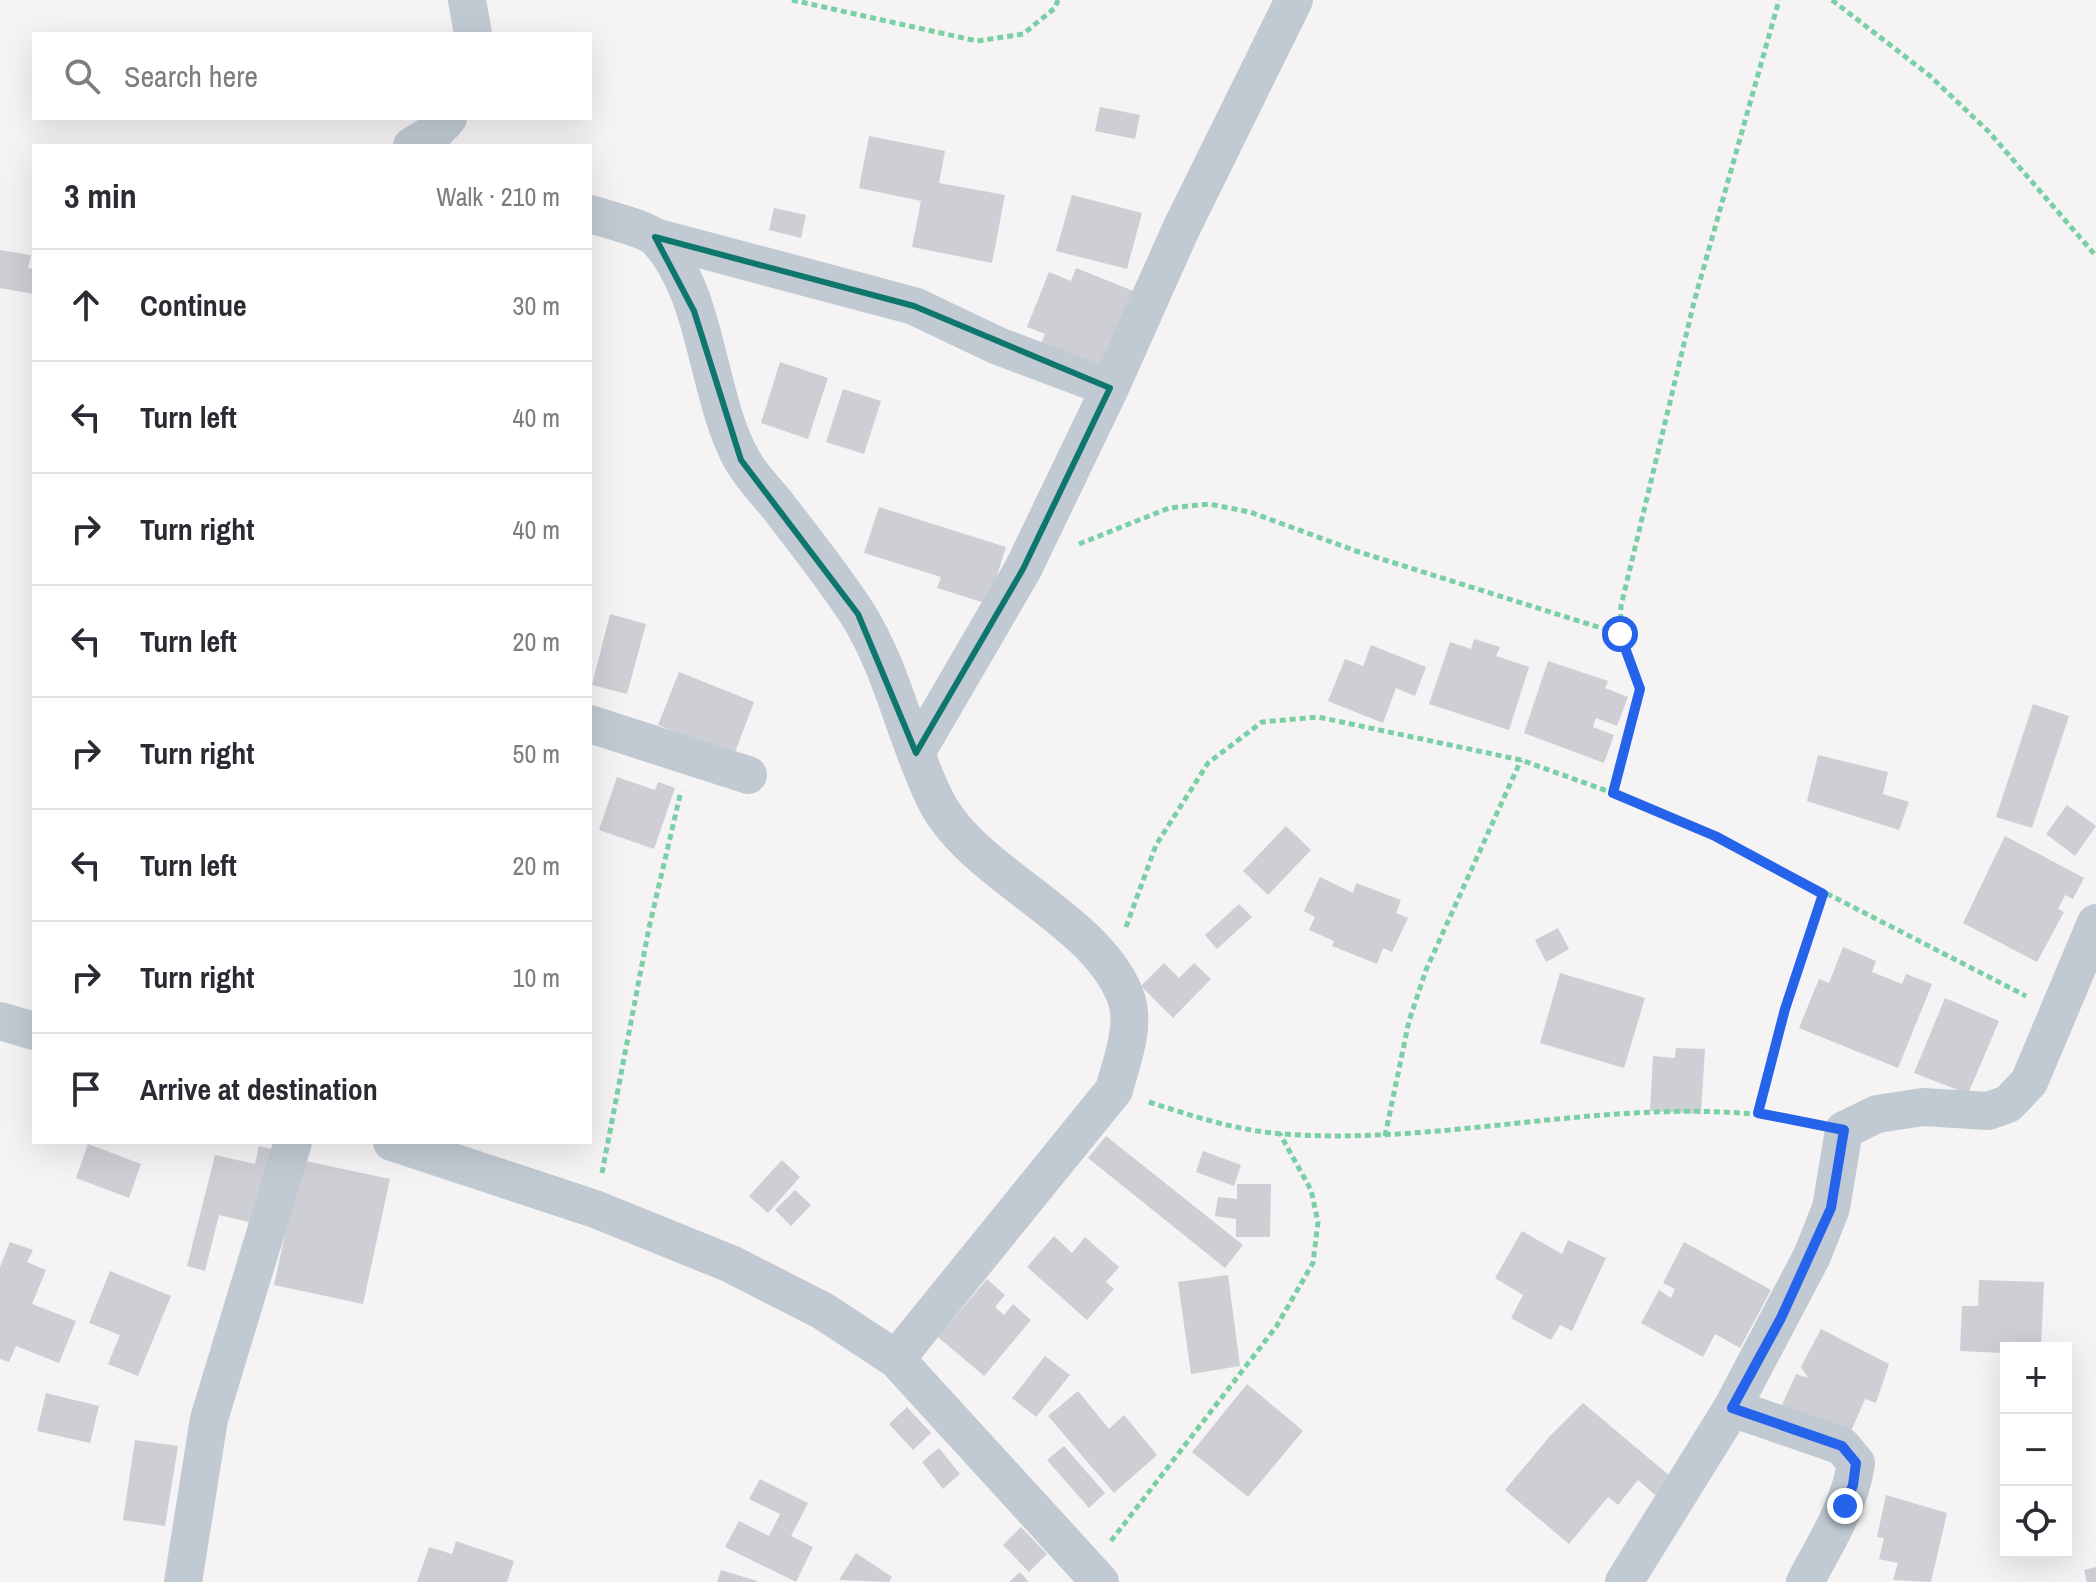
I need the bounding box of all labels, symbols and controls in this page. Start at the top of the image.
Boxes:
search box [32,32,592,120]
icon: search [60,54,104,98]
text: Search here [124,56,258,96]
text: 3 min [64,173,137,219]
text: Walk · 210 m [436,179,560,214]
icon: ahead [64,283,108,327]
text: Continue [140,285,247,325]
text: 30 m [513,288,560,323]
icon: left [64,395,108,439]
text: Turn left [140,397,237,437]
text: 40 m [513,400,560,435]
icon: right [64,507,108,551]
text: Turn right [140,509,254,549]
text: 40 m [513,512,560,547]
route start [1602,616,1638,652]
icon: left [64,619,108,663]
text: Turn left [140,621,237,661]
text: 20 m [513,624,560,659]
icon: right [64,731,108,775]
text: Turn right [140,733,254,773]
text: 50 m [513,736,560,771]
icon: left [64,843,108,887]
text: Turn left [140,845,237,885]
text: 20 m [513,848,560,883]
icon: right [64,955,108,999]
text: Turn right [140,957,254,997]
text: 10 m [513,960,560,995]
icon: arrive [64,1067,108,1111]
text: Arrive at destination [140,1069,378,1109]
map controls [2000,1342,2072,1558]
button: + [2000,1342,2072,1414]
button: − [2000,1414,2072,1486]
button: locate [2000,1486,2072,1558]
route end [1827,1488,1863,1524]

